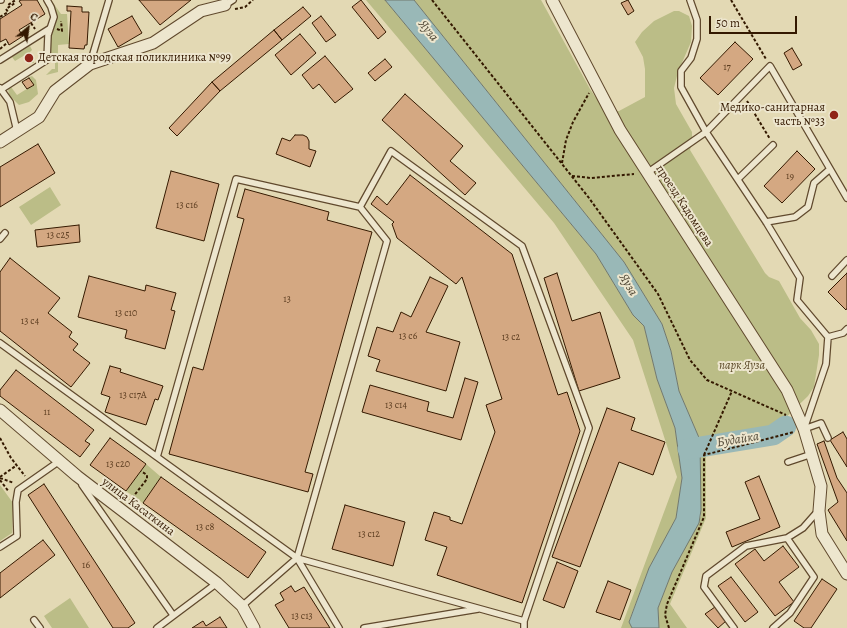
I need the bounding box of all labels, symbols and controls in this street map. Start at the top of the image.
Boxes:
north arrow [8,8,48,48]
scale bar [711,8,799,34]
text: С [27,9,41,25]
text: 50 m [716,15,740,31]
water label: Яуза [415,17,441,45]
place label: Детская городская поликлиника №99 [38,51,231,65]
marker: Детская городская поликлиника №99 [23,52,35,64]
house number: 17 [723,62,731,74]
place label: Медико-санитарная часть №33 [720,101,825,129]
marker: Медико-санитарная часть №33 [828,109,840,121]
street label: проезд Кадомцева [652,162,716,250]
house number: 19 [786,171,794,183]
house number: 13 с16 [176,200,198,212]
house number: 13 с25 [47,230,69,242]
water label: Яуза [615,271,641,299]
house number: 13 [283,294,291,306]
house number: 13 с10 [115,308,137,320]
house number: 13 с4 [21,316,39,328]
house number: 13 с6 [399,331,417,343]
house number: 13 с2 [502,332,520,344]
park label: парк Яуза [719,359,765,373]
house number: 13 с17А [119,390,147,402]
house number: 13 с14 [385,400,407,412]
house number: 11 [44,407,50,419]
water label: Будайка [716,429,760,451]
house number: 13 с20 [106,459,130,471]
street label: улица Касаткина [99,475,177,539]
house number: 13 с8 [196,522,214,534]
house number: 13 с12 [358,529,380,541]
house number: 16 [82,560,90,572]
house number: 13 с13 [291,611,313,623]

